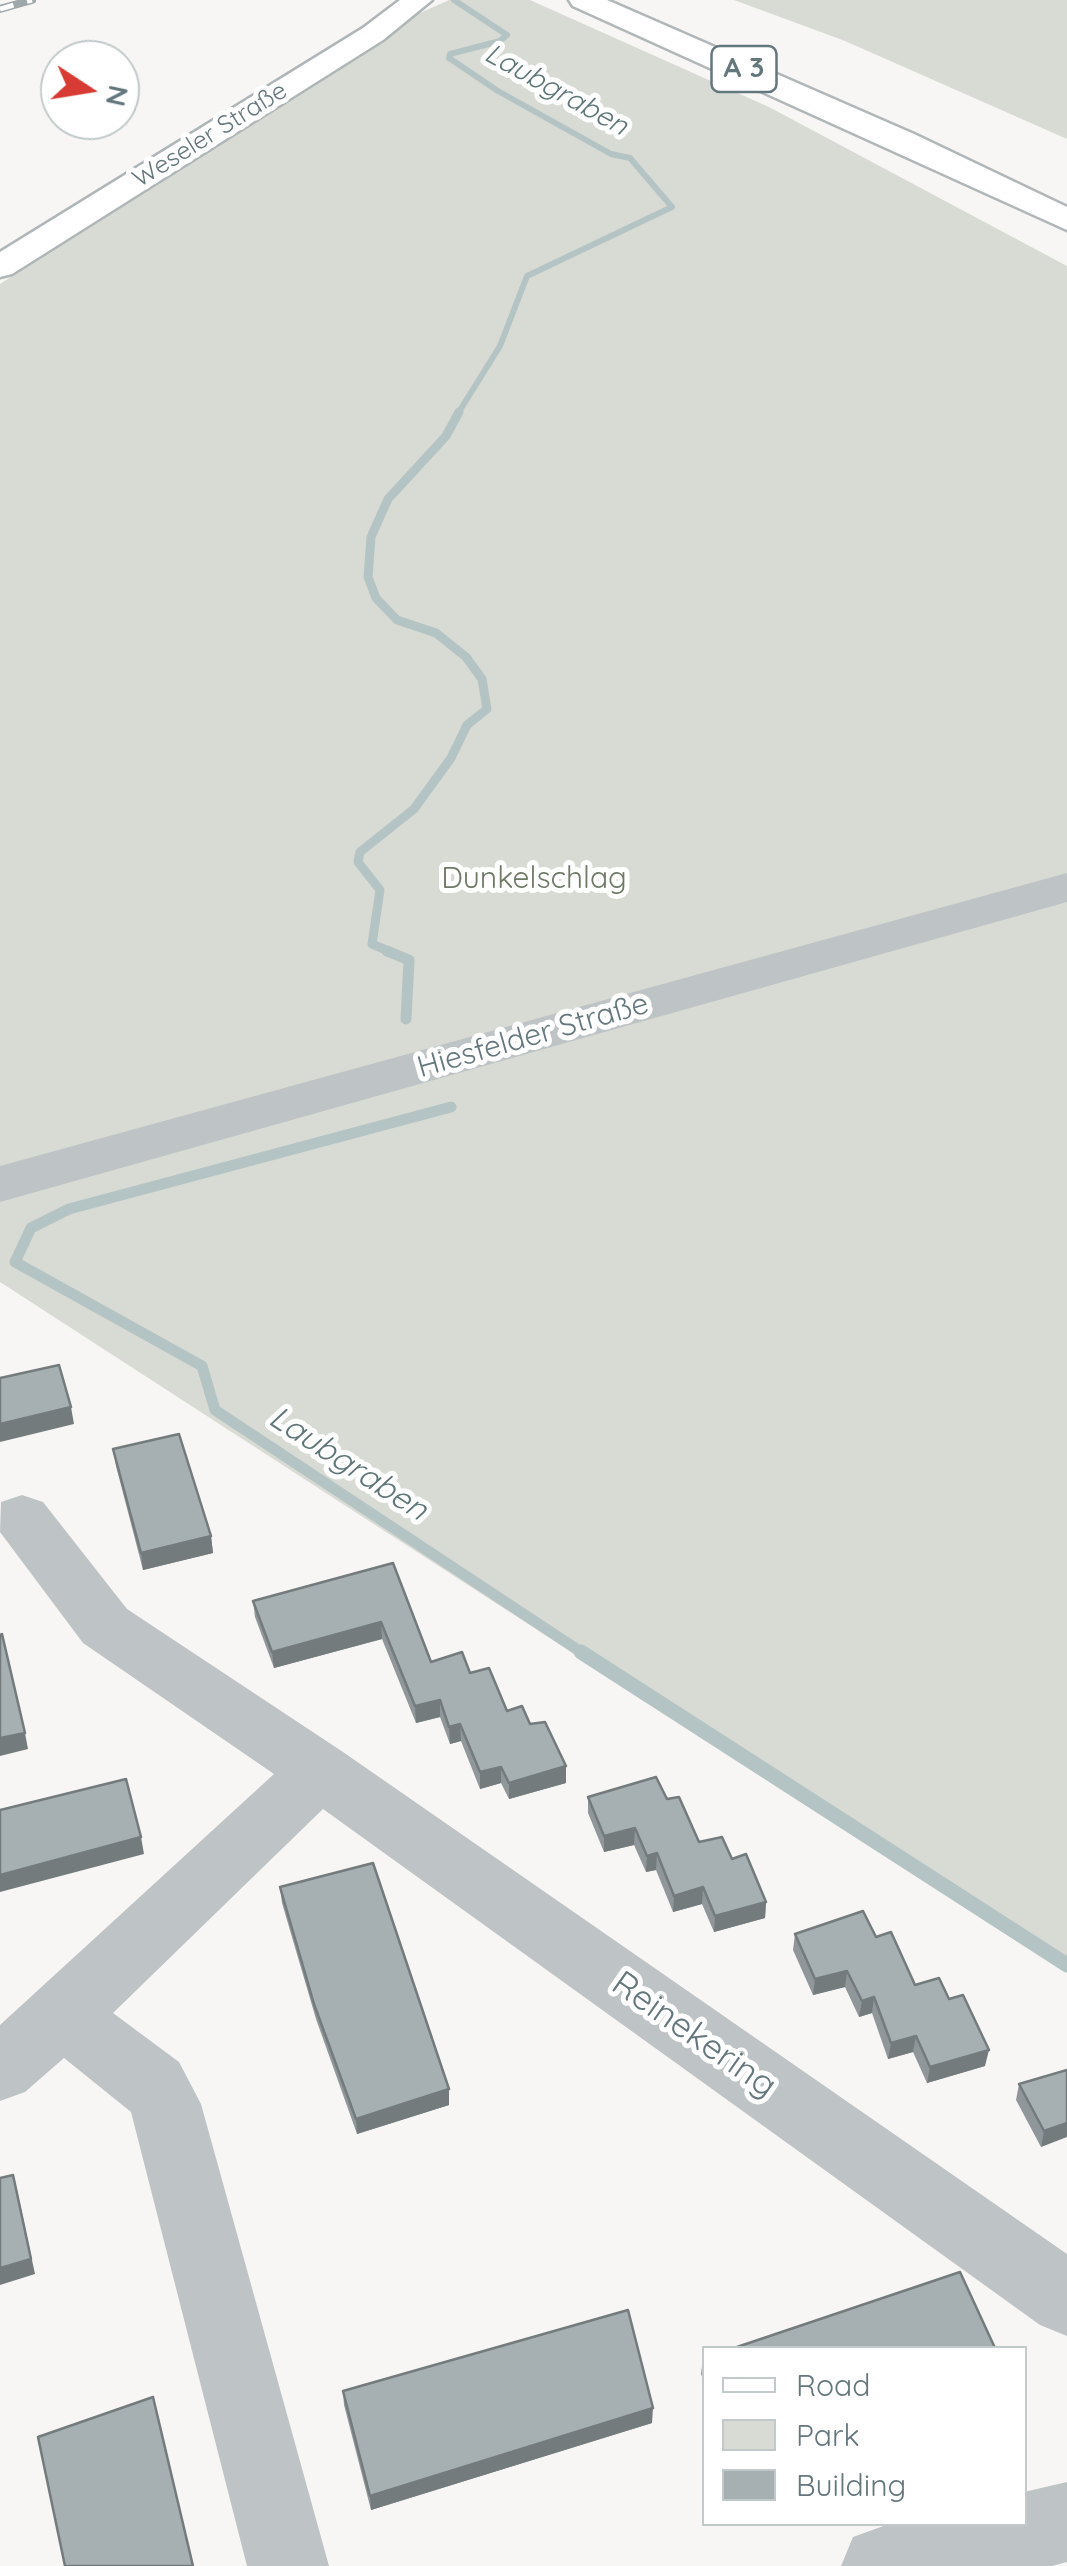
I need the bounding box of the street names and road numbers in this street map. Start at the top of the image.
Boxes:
road number: A 3 [712,46,776,92]
street label: Weseler Straße [127,76,293,194]
street label: Hiesfelder Straße [413,986,653,1086]
street label: Reinekering [604,1963,784,2107]

